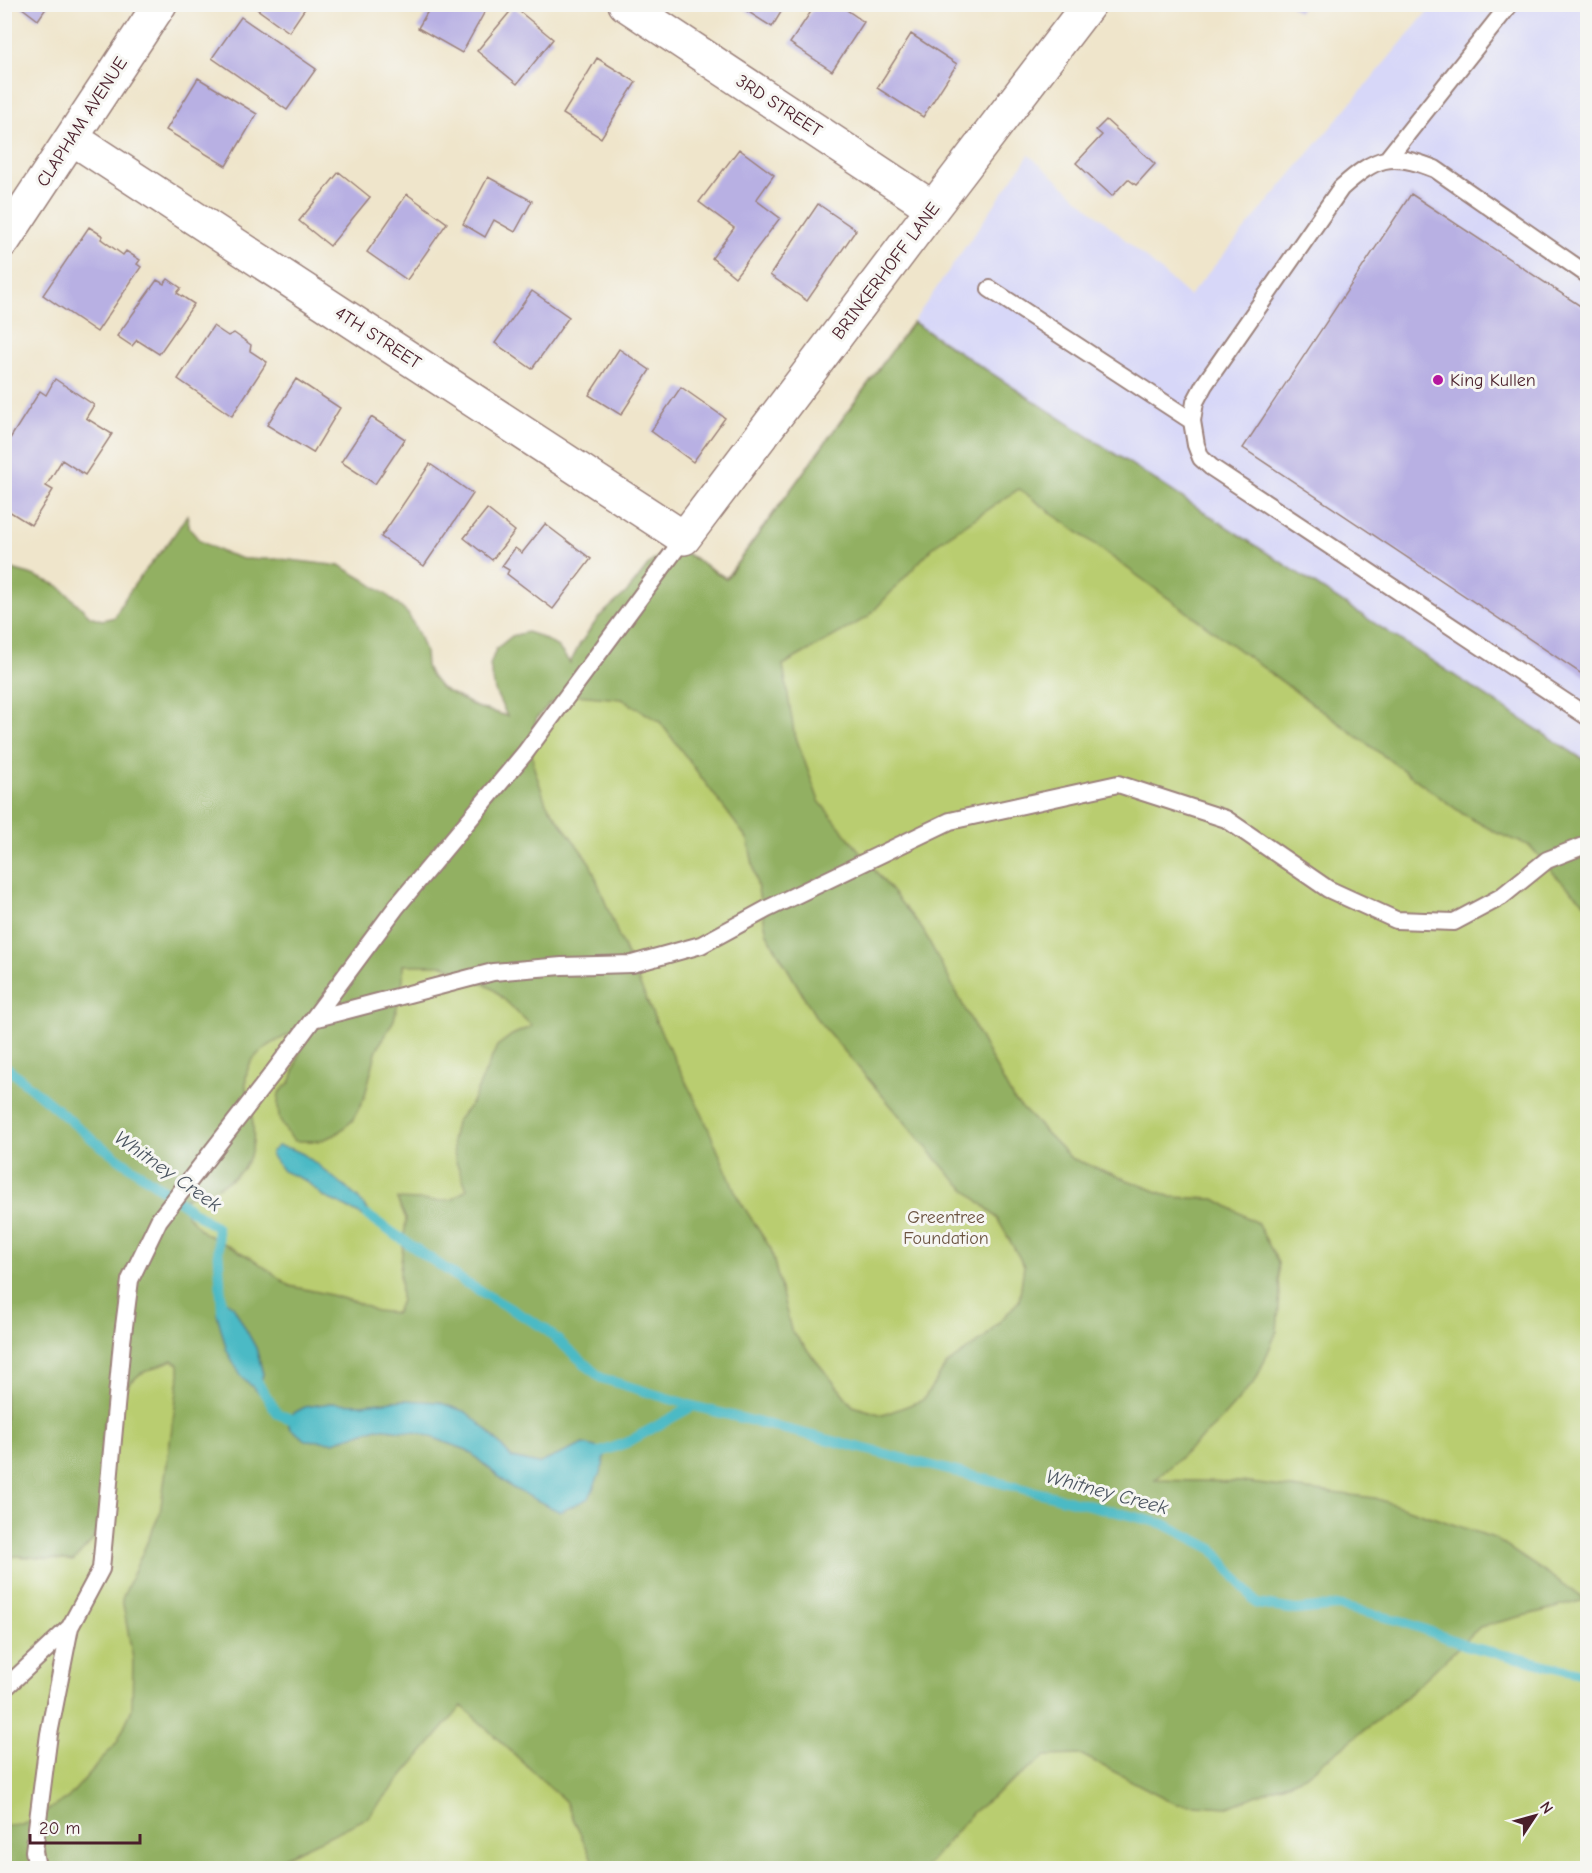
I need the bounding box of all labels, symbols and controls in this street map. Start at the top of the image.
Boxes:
street label: CLAPHAM AVENUE [32,53,132,191]
street label: 3RD STREET [732,70,826,142]
street label: BRINKERHOFF LANE [828,198,944,344]
street label: 4TH STREET [331,302,425,374]
place label: King Kullen [1450,370,1536,391]
marker: King Kullen [1431,373,1445,387]
water label: Whitney Creek [110,1126,226,1216]
park label: Greentree Foundation [903,1207,989,1249]
water label: Whitney Creek [1044,1465,1171,1519]
north arrow [1505,1786,1565,1846]
text: N [1536,1798,1557,1817]
scale bar [30,1807,140,1845]
text: 20 m [39,1818,80,1839]

